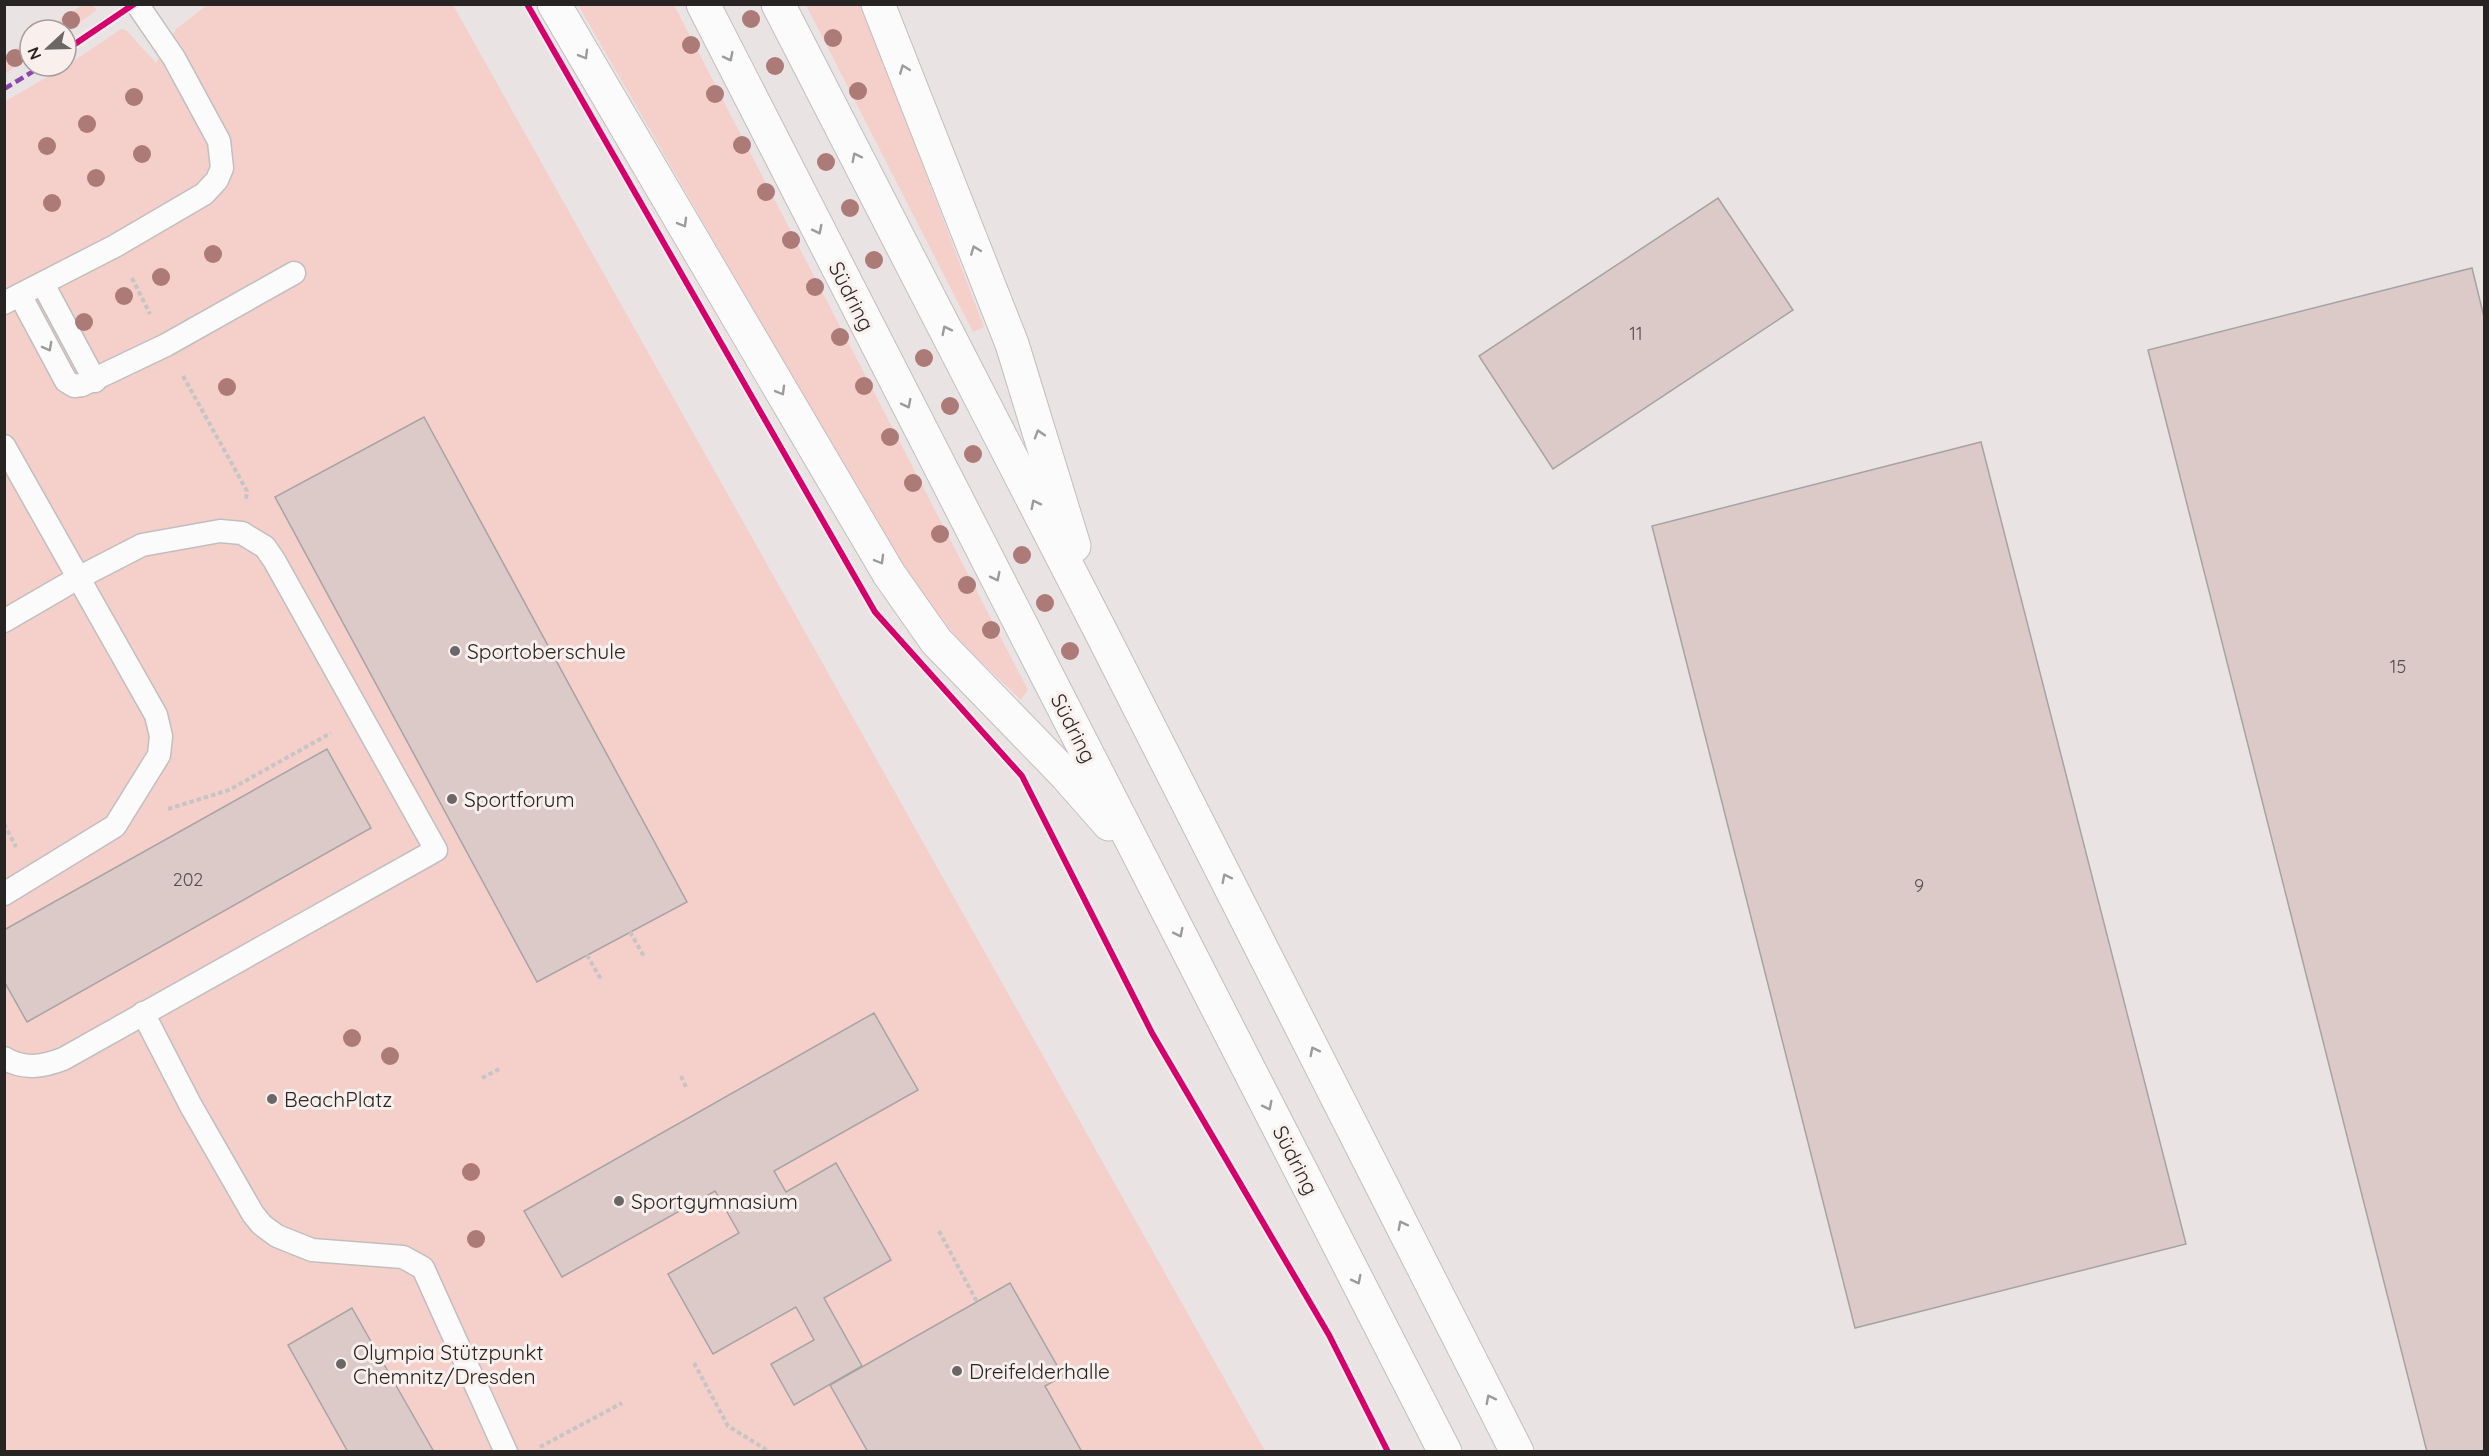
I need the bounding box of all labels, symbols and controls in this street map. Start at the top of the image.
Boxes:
north arrow [18,18,78,78]
text: N [23,44,46,63]
one-way arrow [577,49,588,59]
one-way arrow [722,50,734,61]
one-way arrow [898,64,911,75]
one-way arrow [852,152,864,163]
one-way arrow [675,217,687,227]
one-way arrow [811,224,822,234]
one-way arrow [970,246,982,257]
street label: Südring [824,257,880,335]
house number: 11 [1629,322,1643,345]
one-way arrow [941,326,953,337]
one-way arrow [41,341,52,351]
one-way arrow [774,385,786,395]
one-way arrow [900,397,911,408]
one-way arrow [1034,429,1047,440]
one-way arrow [1031,499,1042,510]
one-way arrow [873,554,884,564]
one-way arrow [989,571,1000,581]
place label: Sportoberschule [467,638,626,664]
marker: Sportoberschule [448,644,462,658]
house number: 15 [2390,655,2406,678]
street label: Südring [1046,689,1102,767]
place label: Sportforum [464,786,575,812]
marker: Sportforum [445,792,459,806]
house number: 202 [173,868,203,891]
one-way arrow [1221,873,1233,884]
house number: 9 [1914,874,1924,897]
one-way arrow [1171,926,1183,937]
one-way arrow [1309,1047,1321,1058]
place label: BeachPlatz [284,1086,392,1112]
marker: BeachPlatz [265,1092,279,1106]
one-way arrow [1261,1100,1272,1111]
street label: Südring [1268,1121,1324,1199]
place label: Sportgymnasium [631,1188,798,1214]
marker: Sportgymnasium [612,1194,626,1208]
one-way arrow [1398,1221,1409,1232]
one-way arrow [1350,1273,1361,1284]
place label: Olympia Stützpunkt Chemnitz/Dresden [353,1339,544,1389]
marker: Olympia Stützpunkt Chemnitz/Dresden [334,1357,348,1371]
place label: Dreifelderhalle [969,1358,1110,1384]
marker: Dreifelderhalle [950,1364,964,1378]
one-way arrow [1486,1395,1497,1406]

